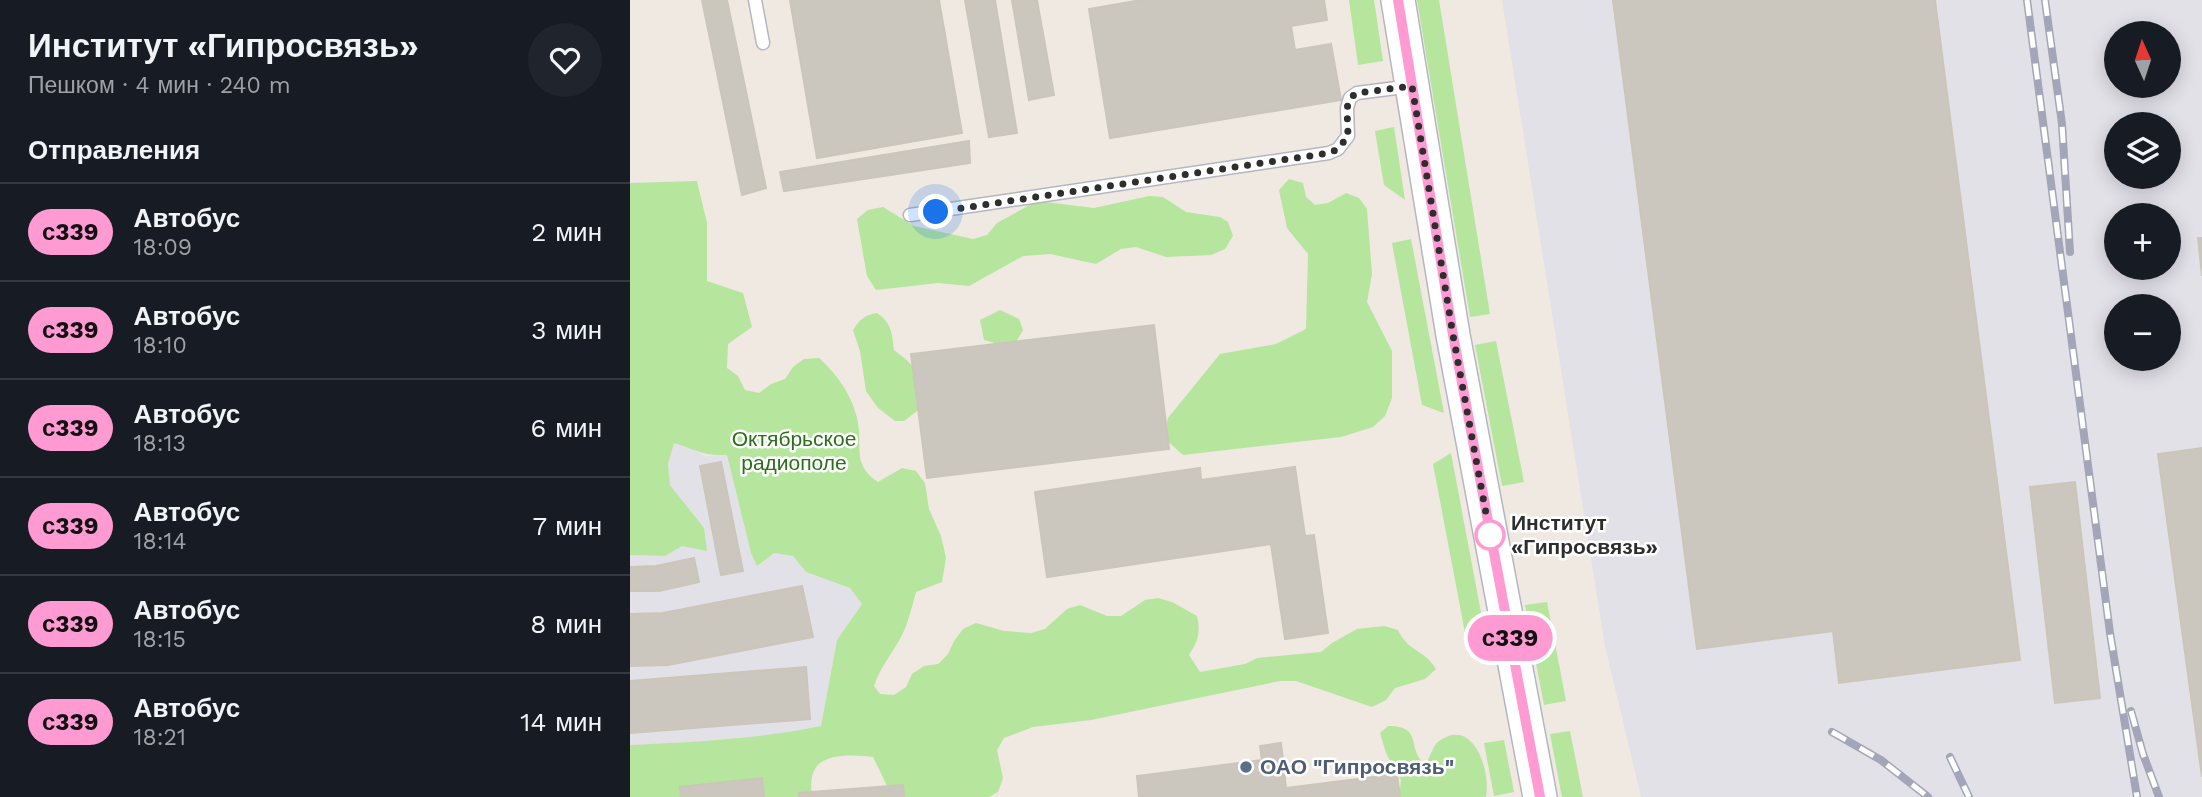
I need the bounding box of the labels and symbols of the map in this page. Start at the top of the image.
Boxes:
north arrow [2104,21,2180,98]
your location [918,194,953,229]
park label: Октябрьское радиополе [732,426,856,475]
place label: Институт «Гипросвязь» [1511,510,1658,559]
marker: Институт «Гипросвязь» [1475,520,1505,550]
line badge: с339 [1461,615,1559,661]
place label: ОАО "Гипросвязь" [1260,754,1454,779]
marker: ОАО "Гипросвязь" [1238,759,1254,775]

